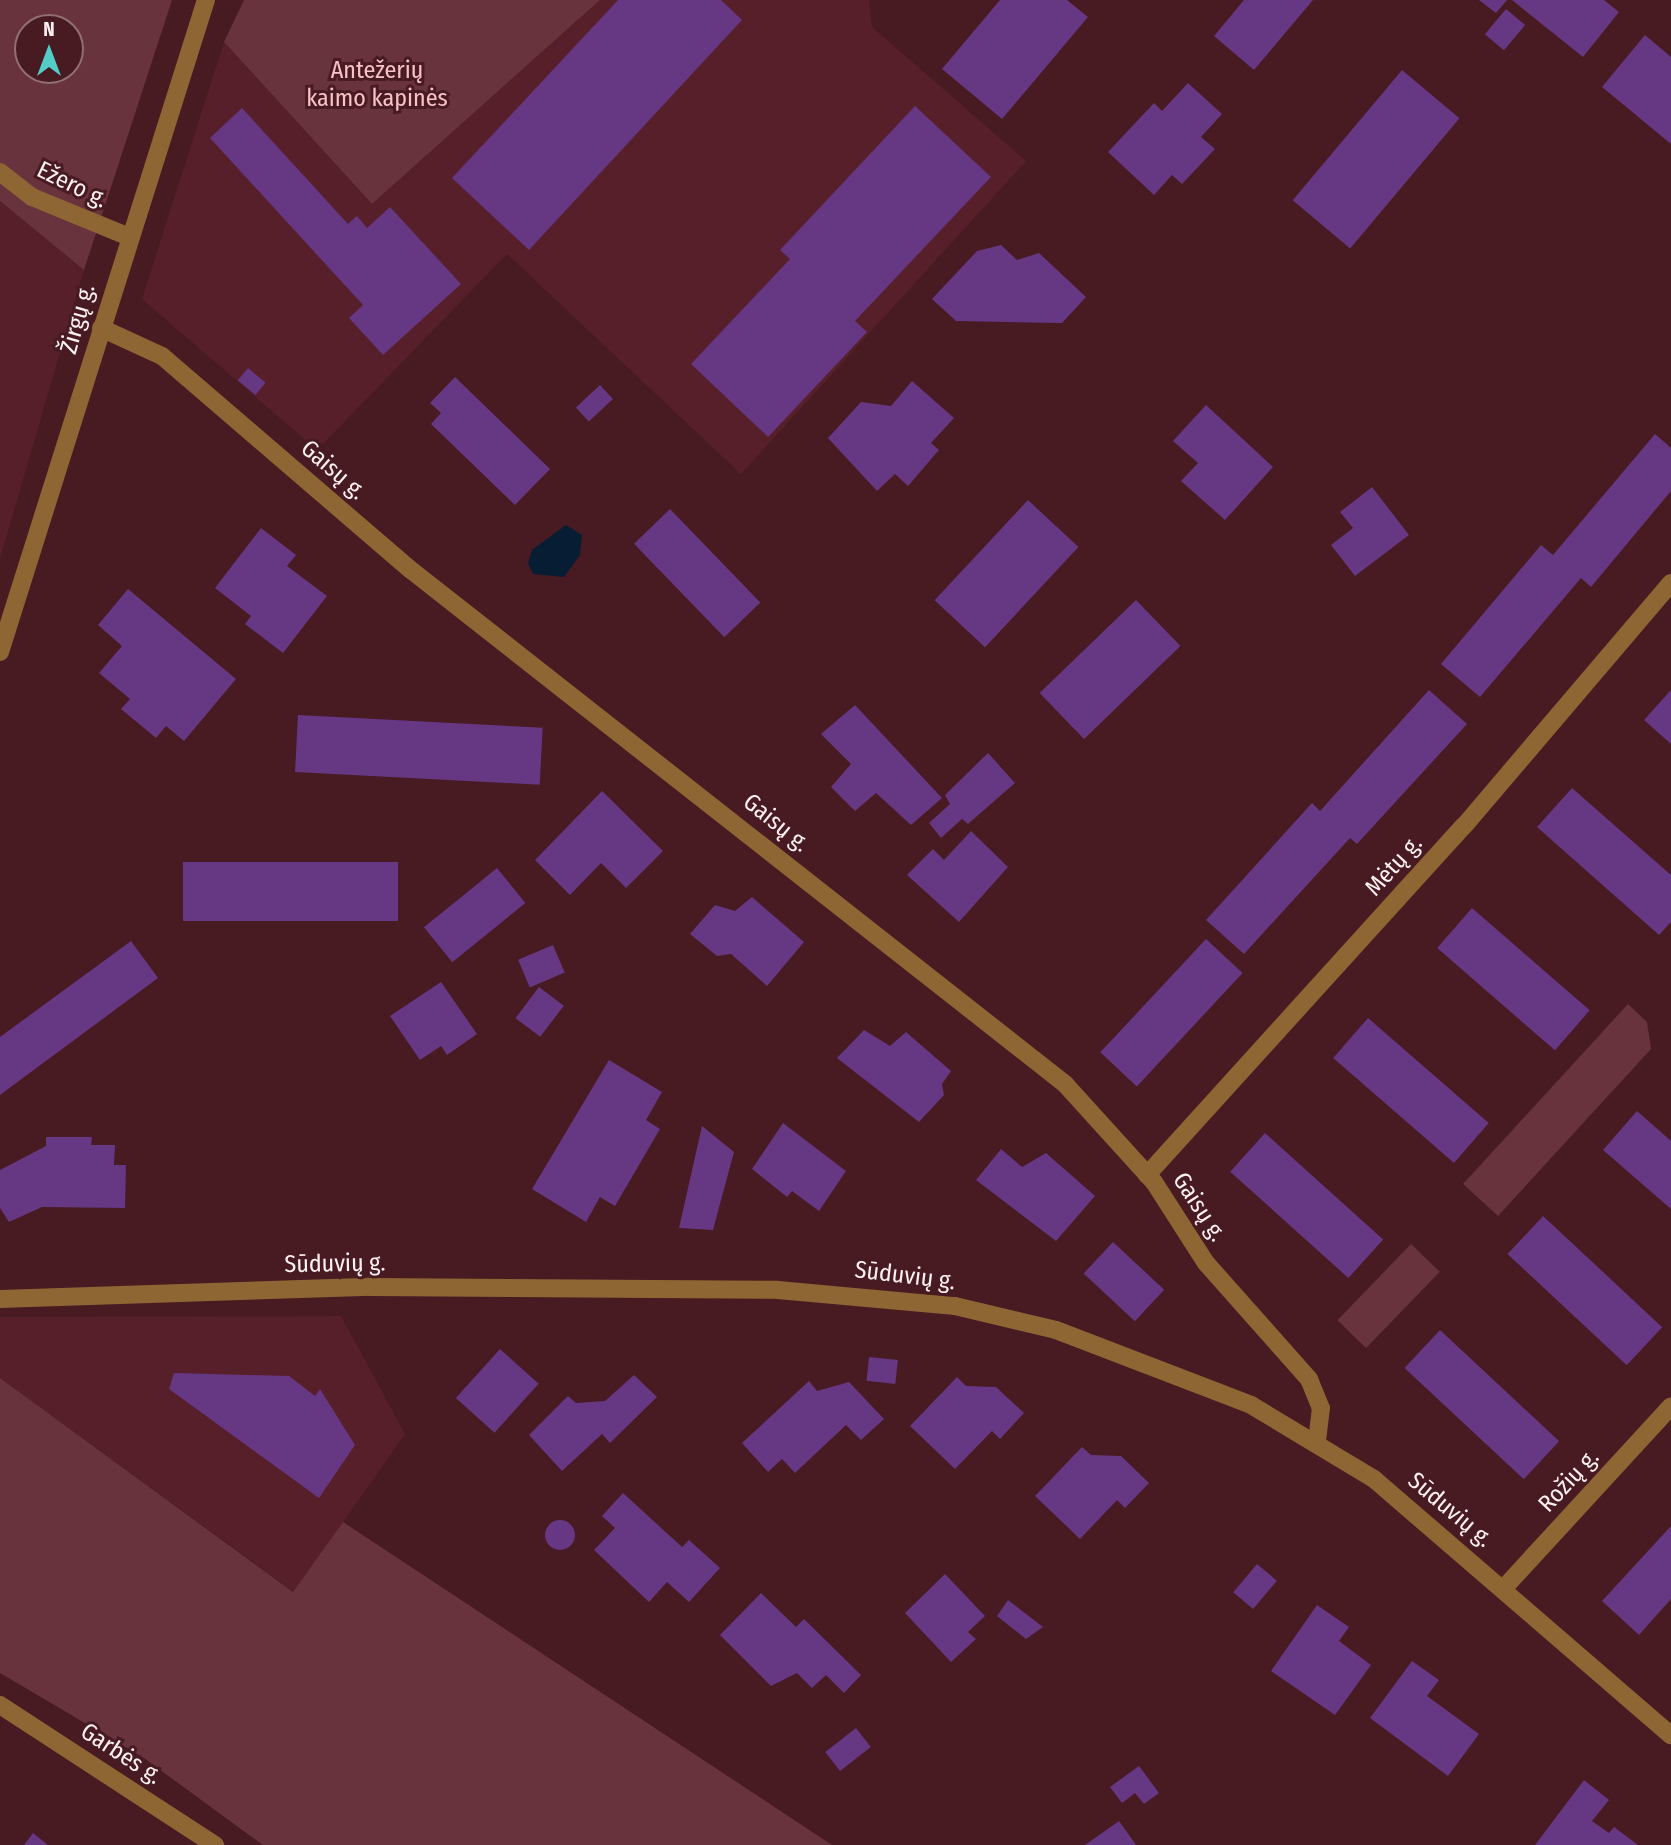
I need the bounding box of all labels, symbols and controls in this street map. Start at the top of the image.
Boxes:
north arrow [14,14,84,84]
text: N [43,18,55,41]
park label: Antežerių kaimo kapinės [306,57,448,113]
street label: Ežero g. [32,156,112,214]
street label: Žirgų g. [54,281,102,357]
street label: Gaisų g. [295,434,371,506]
street label: Gaisų g. [737,788,815,858]
street label: Mėtų g. [1359,830,1429,902]
street label: Gaisų g. [1166,1167,1232,1247]
street label: Sūduvių g. [284,1249,386,1279]
street label: Sūduvių g. [853,1256,957,1296]
street label: Rožių g. [1533,1444,1605,1518]
street label: Sūduvių g. [1402,1466,1498,1554]
street label: Garbės g. [75,1717,167,1791]

